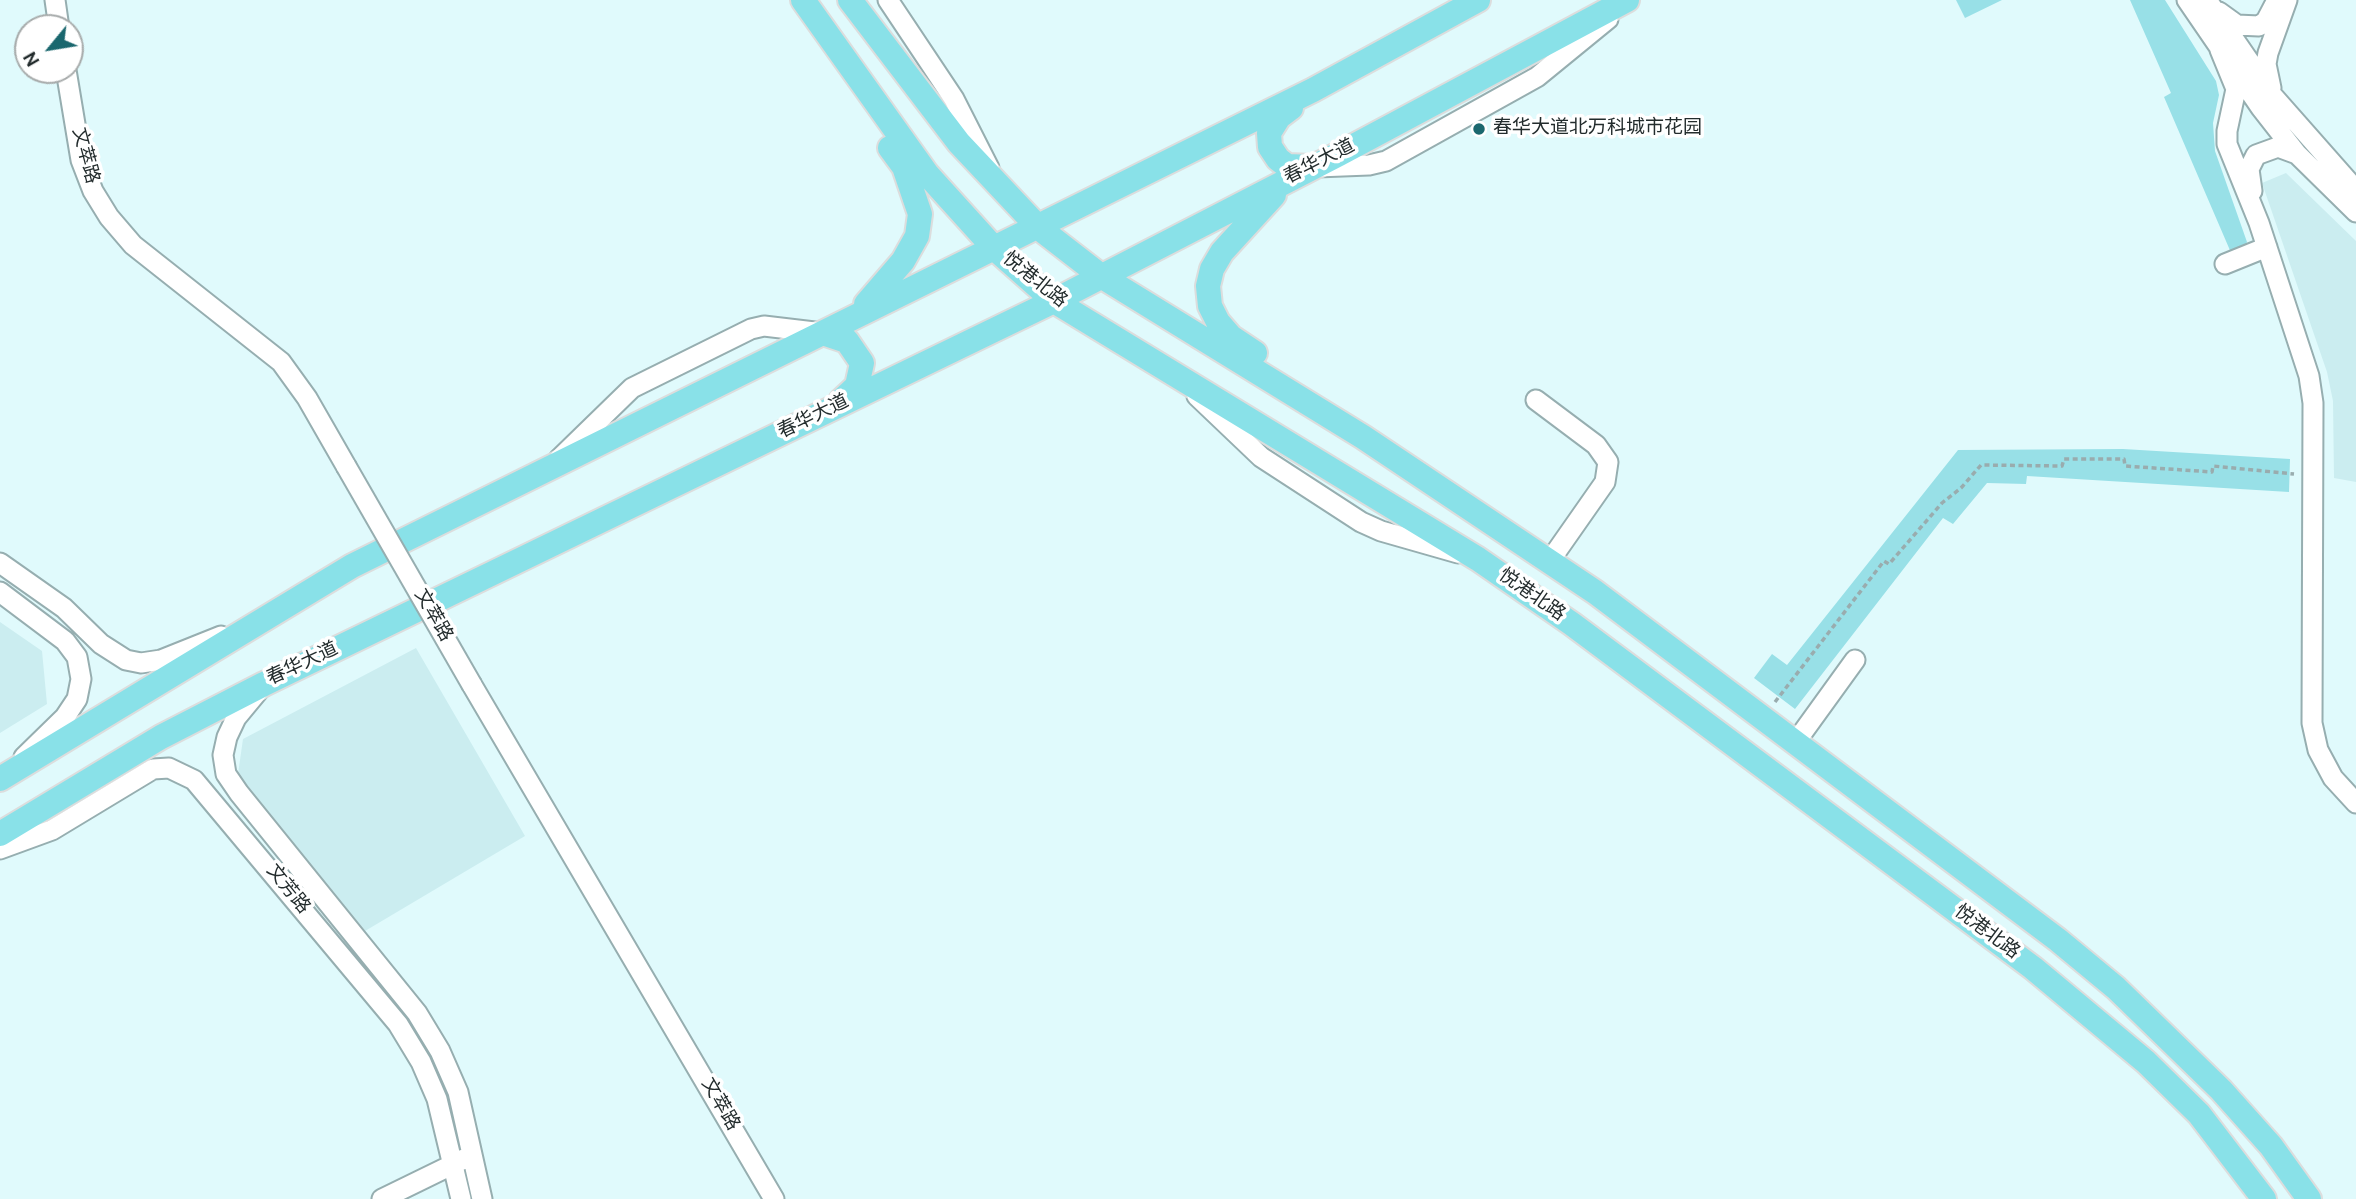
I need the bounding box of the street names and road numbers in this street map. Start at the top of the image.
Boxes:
street label: 文萃路 [66,126,102,186]
street label: 春华大道 [1281,136,1359,190]
street label: 悦港北路 [997,248,1071,314]
street label: 春华大道 [775,391,853,445]
street label: 悦港北路 [1493,565,1569,627]
street label: 文萃路 [408,586,456,646]
street label: 春华大道 [264,639,342,691]
street label: 文芳路 [260,861,314,919]
street label: 悦港北路 [1949,901,2023,965]
street label: 文萃路 [695,1075,743,1135]

